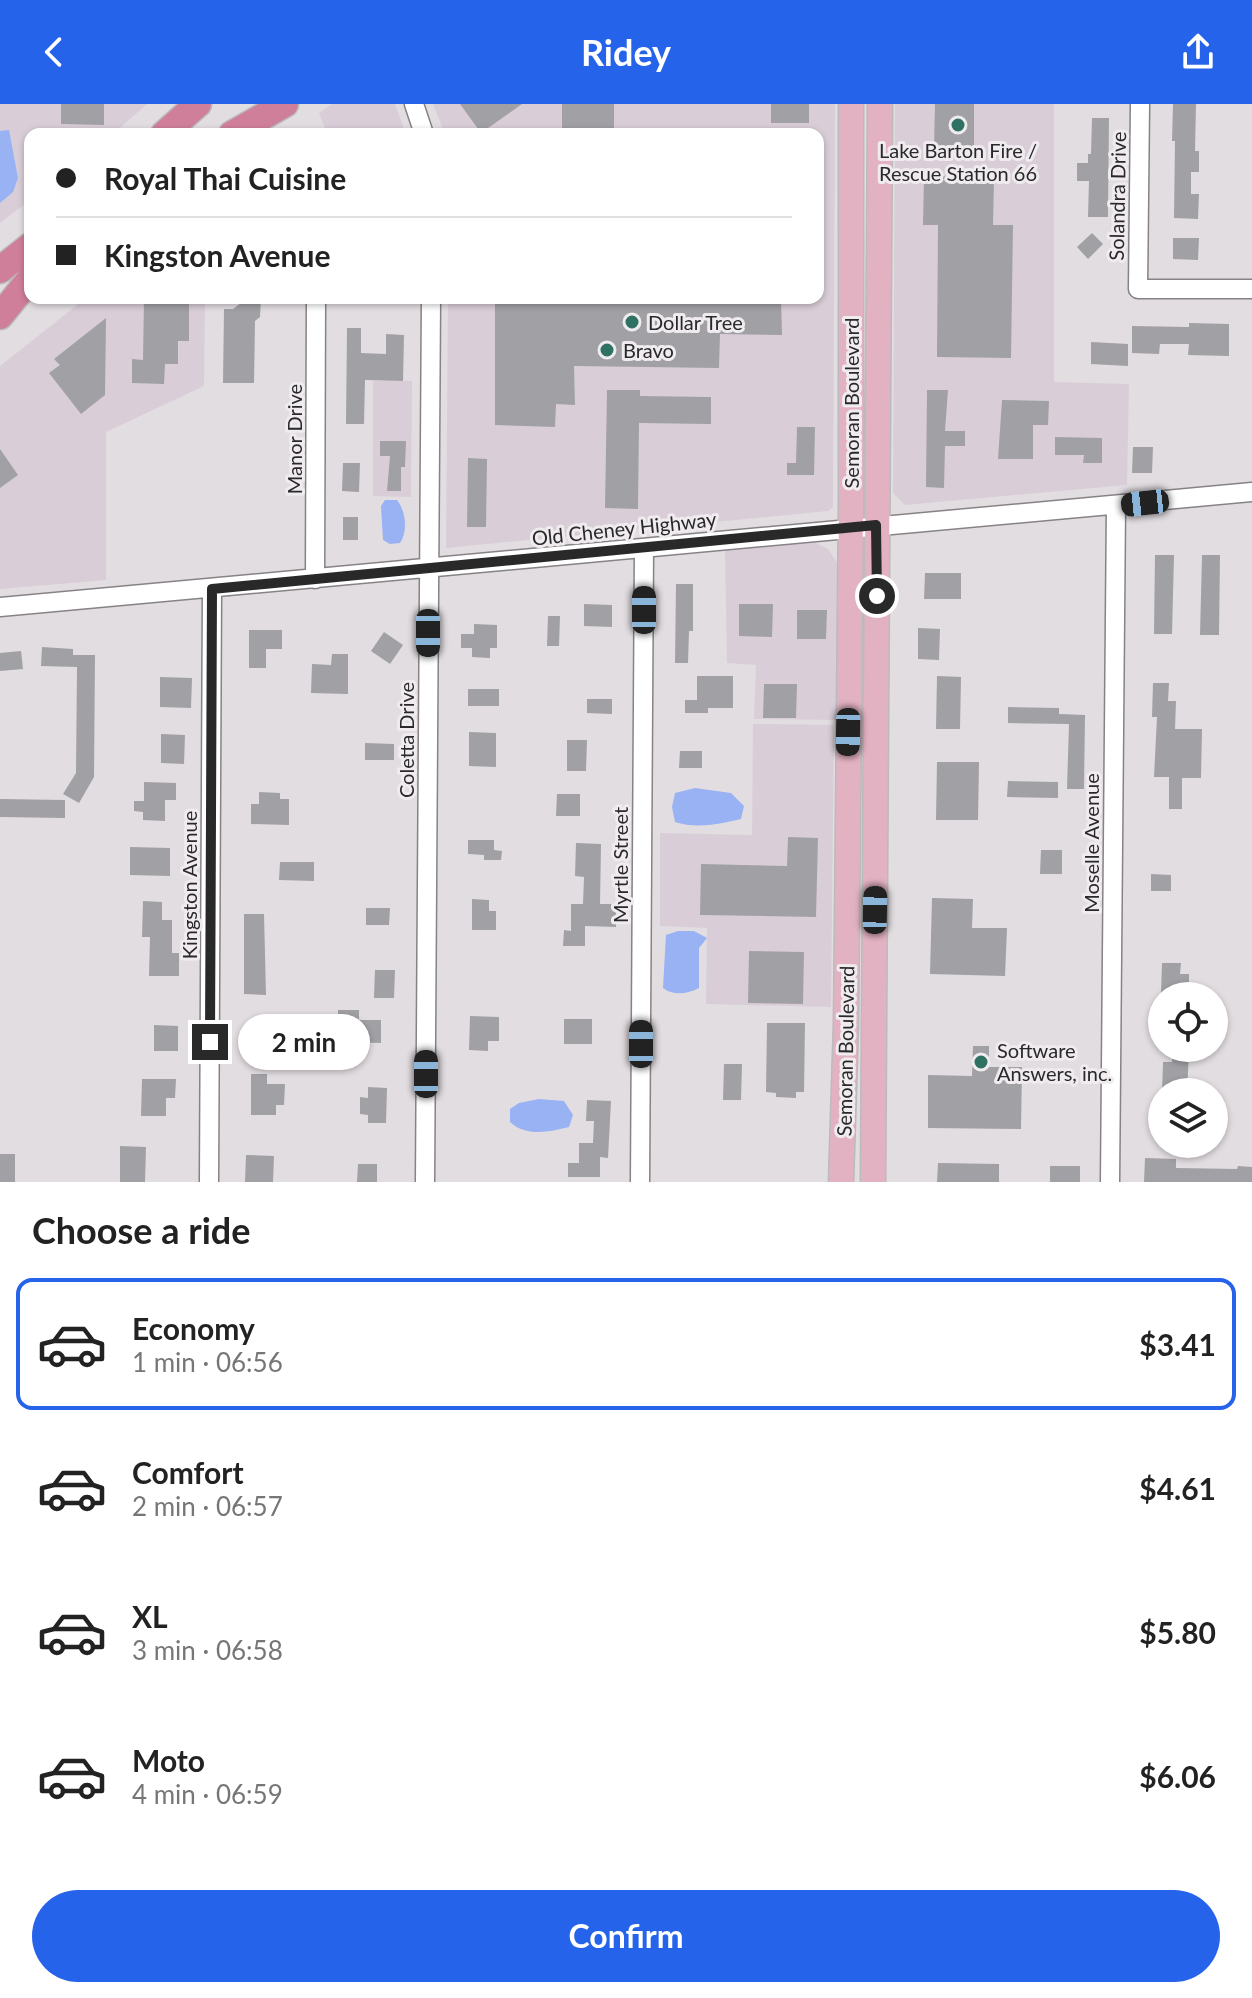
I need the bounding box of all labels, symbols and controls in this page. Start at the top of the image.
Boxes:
icon: back [32,30,76,74]
text: Ridey [581,30,671,74]
icon: share [1176,30,1220,74]
marker: Lake Barton Fire / Rescue Station 66 [949,116,967,134]
street label: Solandra Drive [1104,131,1130,261]
place label: Lake Barton Fire / Rescue Station 66 [879,138,1037,185]
text: Royal Thai Cuisine [104,160,346,196]
text: Kingston Avenue [104,237,330,273]
place label: Dollar Tree [648,310,743,334]
marker: Dollar Tree [623,313,641,331]
street label: Semoran Boulevard [839,318,863,488]
place label: Bravo [623,338,674,362]
marker: Bravo [598,341,616,359]
street label: Manor Drive [282,384,306,494]
car [1120,489,1170,517]
street label: Old Cheney Highway [531,506,718,550]
route start [859,578,895,614]
car [632,586,656,634]
car [416,609,440,657]
street label: Coletta Drive [394,682,418,798]
car [836,708,860,756]
street label: Moselle Avenue [1079,773,1103,913]
street label: Myrtle Street [608,807,632,923]
street label: Kingston Avenue [177,811,201,959]
car [863,886,887,934]
street label: Semoran Boulevard [832,965,858,1137]
map controls [1148,982,1228,1158]
button: locate [1148,982,1228,1062]
callout: 2 min [238,1014,370,1070]
car [629,1020,653,1068]
route end [192,1024,228,1060]
text: 2 min [272,1026,336,1058]
place label: Software Answers, inc. [997,1038,1112,1085]
car [414,1050,438,1098]
marker: Software Answers, inc. [972,1053,990,1071]
button: layers [1148,1078,1228,1158]
text: Choose a ride [32,1208,251,1252]
icon: car [36,1308,108,1380]
text: Economy [132,1310,255,1346]
text: $3.41 [1139,1326,1216,1362]
text: 1 min · 06:56 [132,1346,283,1378]
icon: car [36,1452,108,1524]
text: Comfort [132,1454,244,1490]
text: $4.61 [1139,1470,1216,1506]
text: 2 min · 06:57 [132,1490,283,1522]
icon: car [36,1596,108,1668]
text: XL [132,1598,168,1634]
text: $5.80 [1139,1614,1216,1650]
text: 3 min · 06:58 [132,1634,283,1666]
icon: car [36,1740,108,1812]
text: Moto [132,1742,205,1778]
text: $6.06 [1139,1758,1216,1794]
text: 4 min · 06:59 [132,1778,283,1810]
button: Confirm [32,1890,1220,1982]

